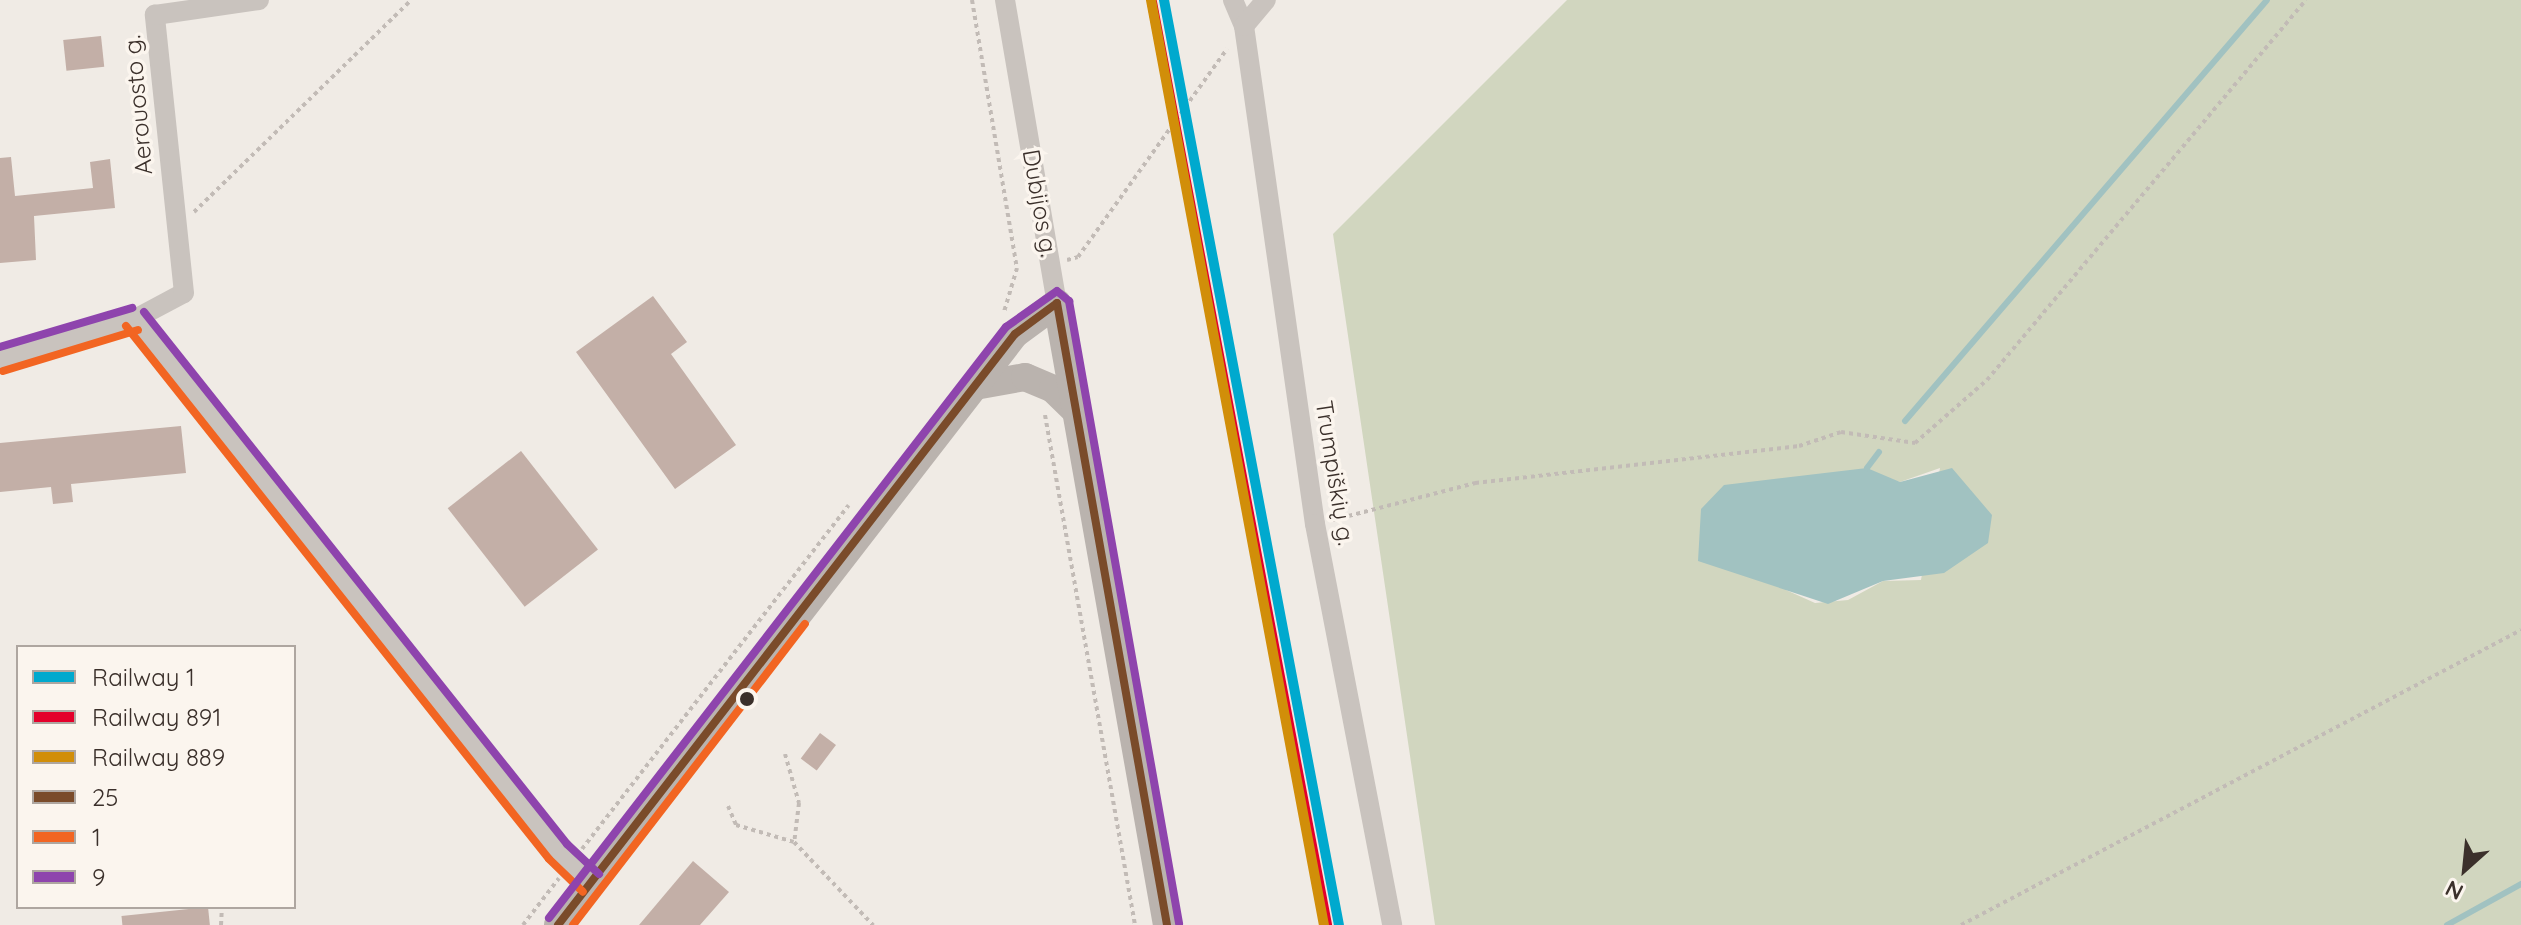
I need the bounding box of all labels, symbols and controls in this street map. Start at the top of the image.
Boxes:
street label: Aerouosto g. [118,34,158,176]
street label: Dubijos g. [1016,147,1064,259]
street label: Trumpiškių g. [1309,399,1361,547]
legend [16,645,296,909]
text: Railway 1 [92,662,195,692]
unlabelled marker [739,691,755,707]
text: Railway 891 [92,702,221,732]
text: Railway 889 [92,742,225,772]
text: 25 [92,782,118,812]
text: 1 [92,822,101,852]
north arrow [2425,829,2505,909]
text: 9 [92,862,105,892]
text: N [2441,874,2468,907]

